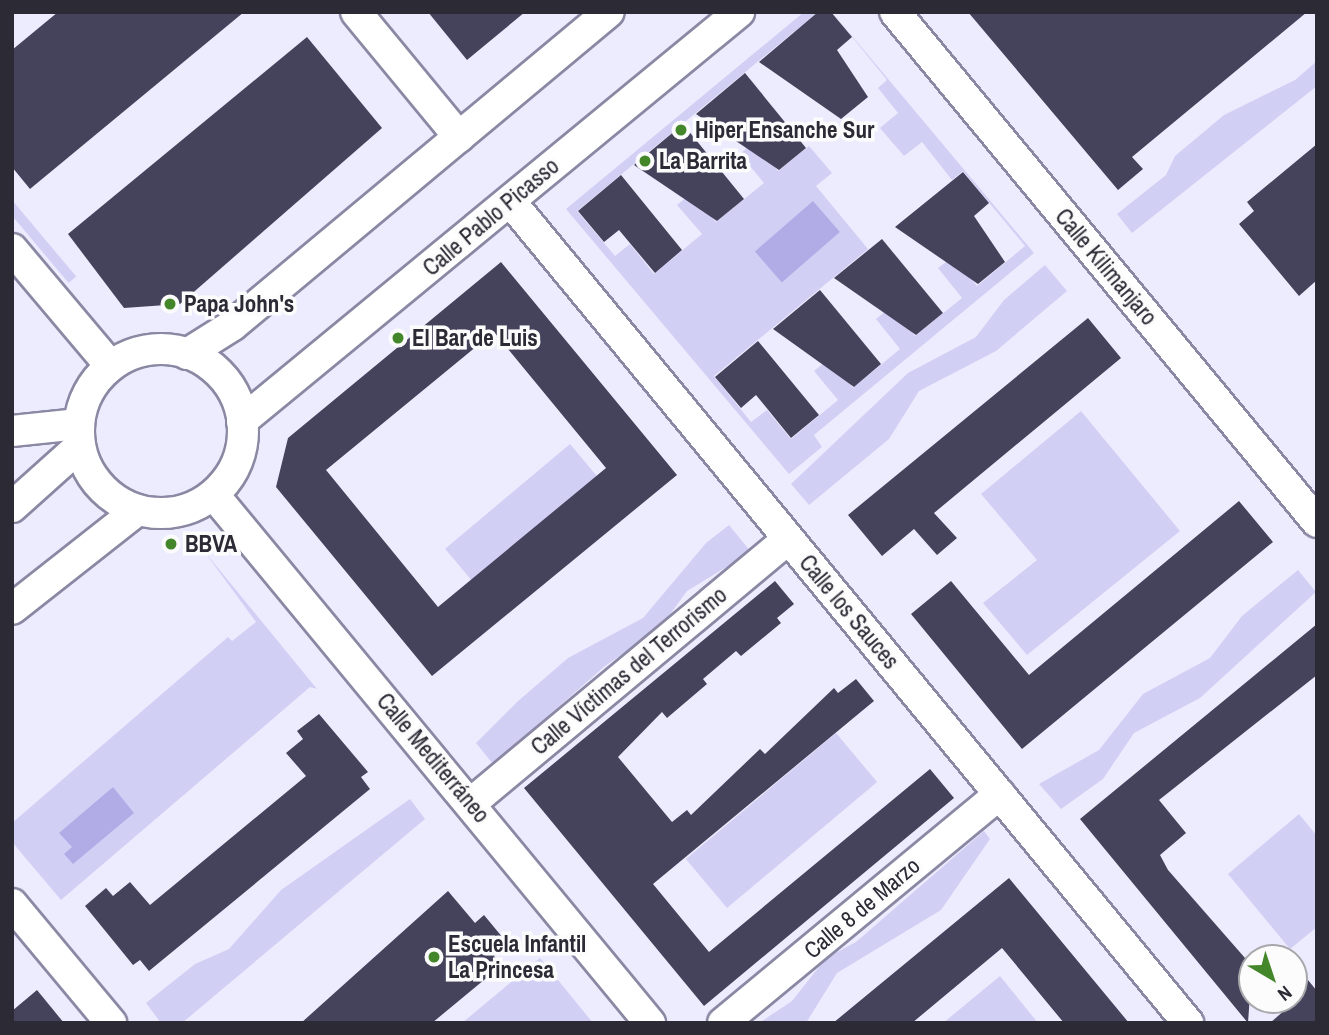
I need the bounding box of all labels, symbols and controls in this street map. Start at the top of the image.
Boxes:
place label: Hiper Ensanche Sur [695,116,874,144]
marker: Hiper Ensanche Sur [673,122,689,138]
place label: La Barrita [659,147,747,175]
street label: Calle Pablo Picasso [417,152,565,282]
marker: La Barrita [637,153,653,169]
street label: Calle Kilimanjaro [1049,203,1163,331]
place label: Papa John's [184,290,294,318]
marker: Papa John's [162,296,178,312]
place label: El Bar de Luis [412,324,538,352]
marker: El Bar de Luis [390,330,406,346]
place label: BBVA [185,530,237,558]
marker: BBVA [163,536,179,552]
street label: Calle los Sauces [793,549,905,675]
street label: Calle Víctimas del Terrorismo [526,581,732,761]
street label: Calle Mediterráneo [371,688,495,828]
street label: Calle 8 de Marzo [799,852,925,964]
place label: Escuela Infantil La Princesa [448,930,586,984]
north arrow [1238,944,1308,1014]
marker: Escuela Infantil La Princesa [426,949,442,965]
text: N [1272,980,1298,1007]

